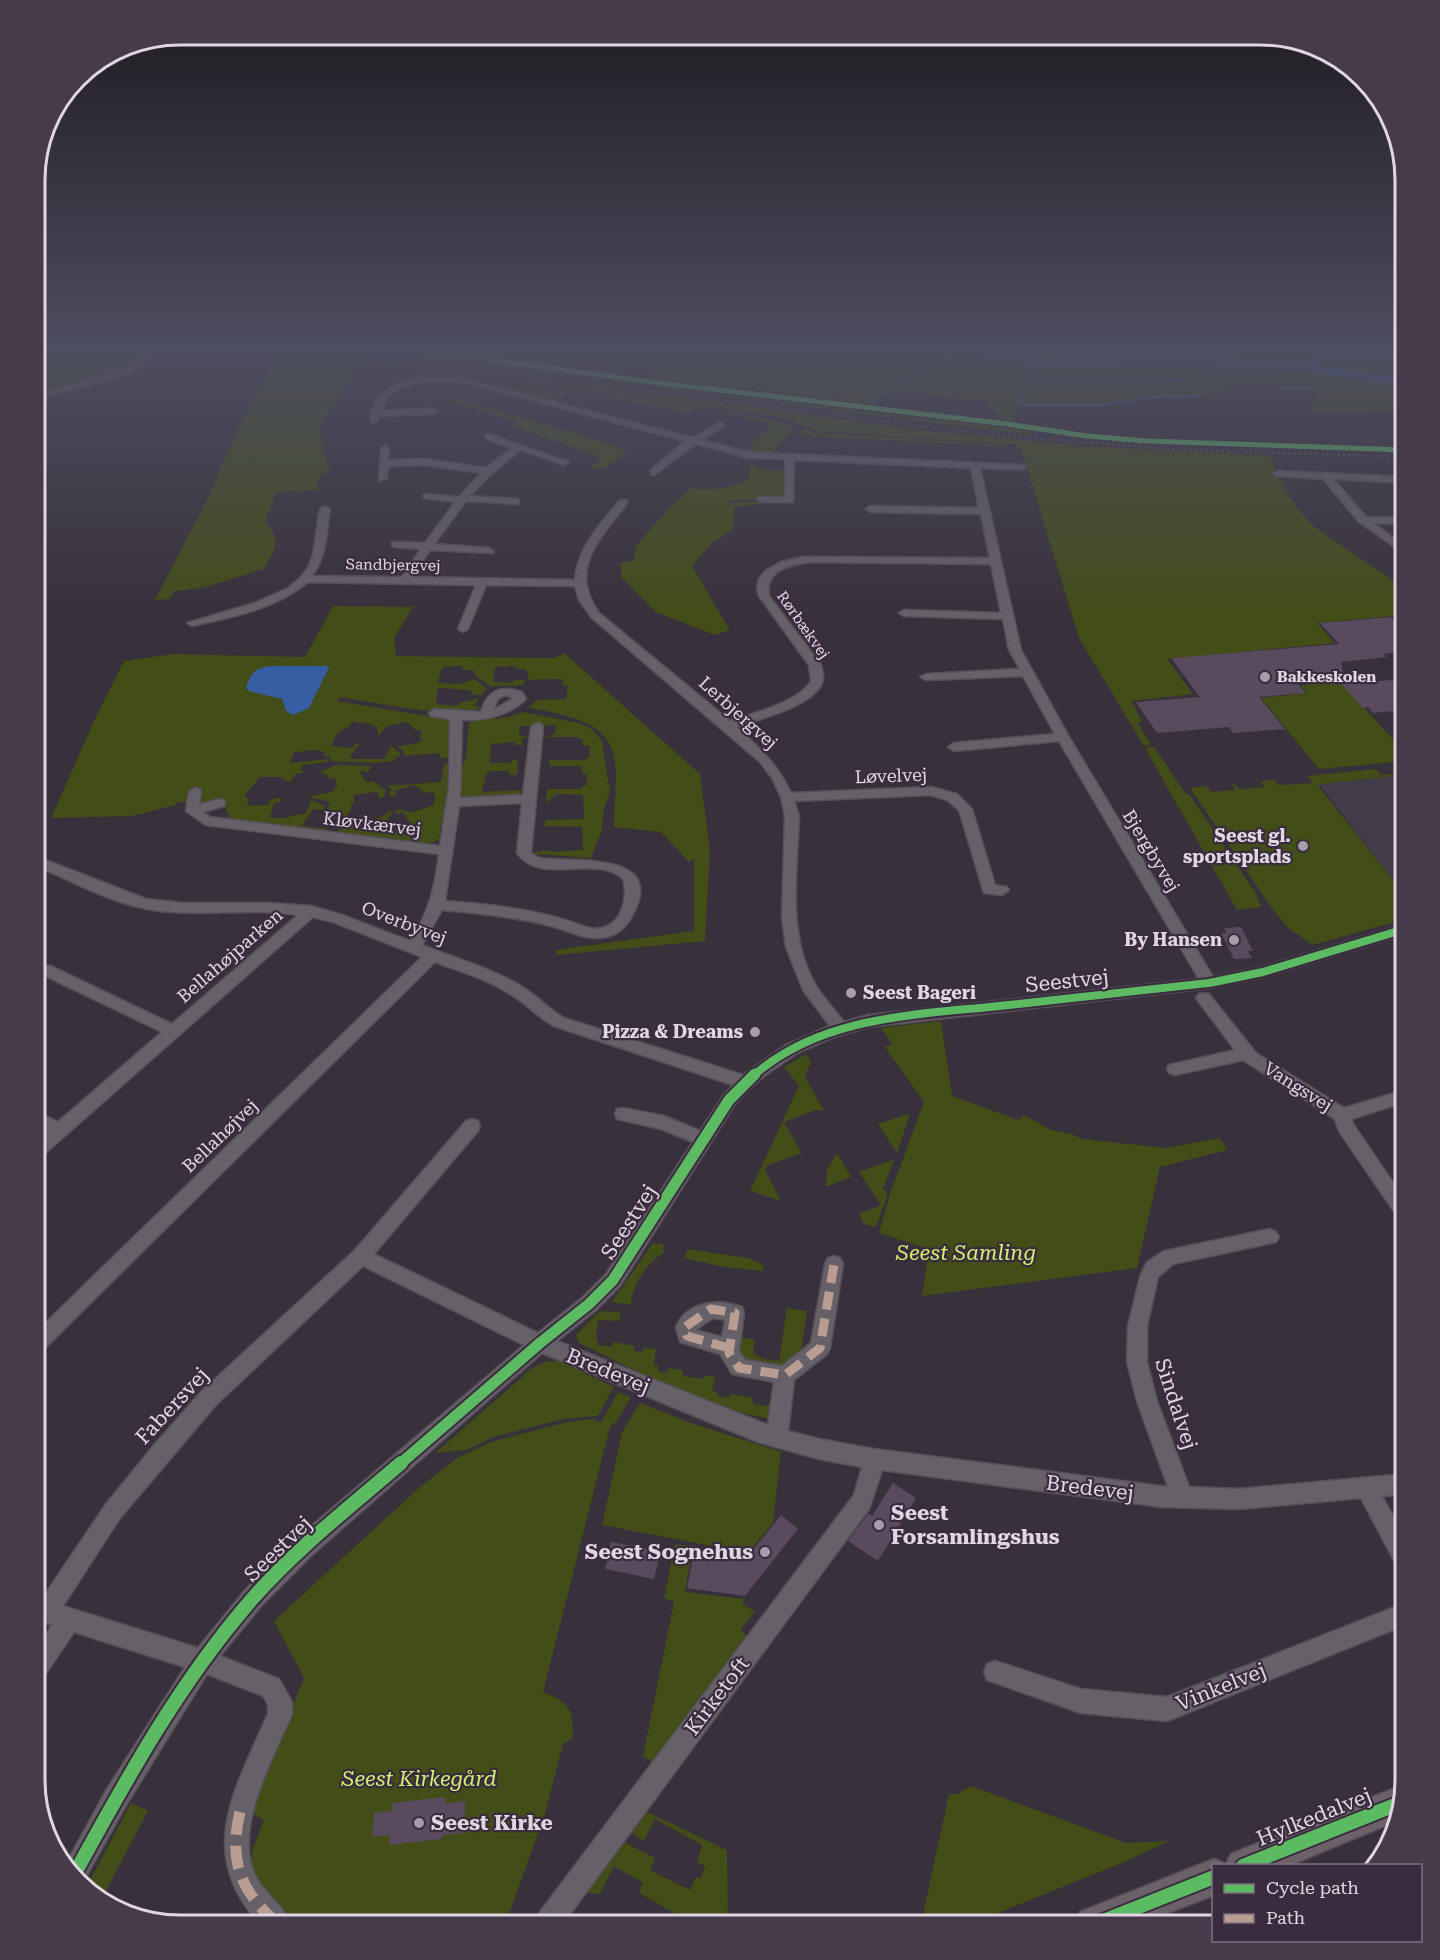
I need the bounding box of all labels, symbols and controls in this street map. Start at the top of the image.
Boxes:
street label: Sandbjergvej [345,555,441,575]
street label: Rørbækvej [773,588,833,662]
place label: Bakkeskolen [1277,668,1376,686]
marker: Bakkeskolen [1258,670,1272,684]
street label: Lerbjergvej [695,672,782,753]
street label: Løvelvej [854,764,928,787]
street label: Bjergbyvej [1119,806,1184,896]
street label: Kløvkærvej [322,807,422,840]
place label: Seest gl. sportsplads [1183,825,1291,867]
marker: Seest gl. sportsplads [1296,839,1310,853]
street label: Overbyvej [359,897,450,948]
street label: Bellahøjparken [173,904,287,1007]
place label: By Hansen [1124,929,1222,950]
marker: By Hansen [1227,933,1241,947]
street label: Seestvej [1024,965,1110,997]
place label: Seest Bageri [863,982,976,1003]
marker: Seest Bageri [844,986,858,1000]
place label: Pizza & Dreams [602,1021,743,1042]
marker: Pizza & Dreams [748,1025,762,1039]
street label: Vangsvej [1260,1057,1336,1116]
street label: Bellahøjvej [178,1095,262,1177]
street label: Seestvej [596,1180,662,1264]
park label: Seest Samling [895,1241,1036,1265]
street label: Bredevej [563,1343,653,1399]
street label: Sindalvej [1150,1356,1202,1452]
street label: Fabersvej [131,1363,213,1449]
street label: Bredevej [1045,1471,1135,1505]
place label: Seest Forsamlingshus [891,1501,1060,1549]
street label: Seestvej [239,1511,317,1587]
marker: Seest Forsamlingshus [872,1518,886,1532]
place label: Seest Sognehus [585,1540,753,1564]
marker: Seest Sognehus [758,1545,772,1559]
street label: Kirketoft [680,1652,754,1740]
street label: Vinkelvej [1173,1658,1269,1716]
park label: Seest Kirkegård [340,1767,497,1791]
street label: Hylkedalvej [1253,1783,1375,1851]
place label: Seest Kirke [431,1811,553,1835]
marker: Seest Kirke [412,1816,426,1830]
legend [1212,1864,1422,1942]
text: Cycle path [1266,1877,1359,1898]
text: Path [1266,1907,1305,1928]

